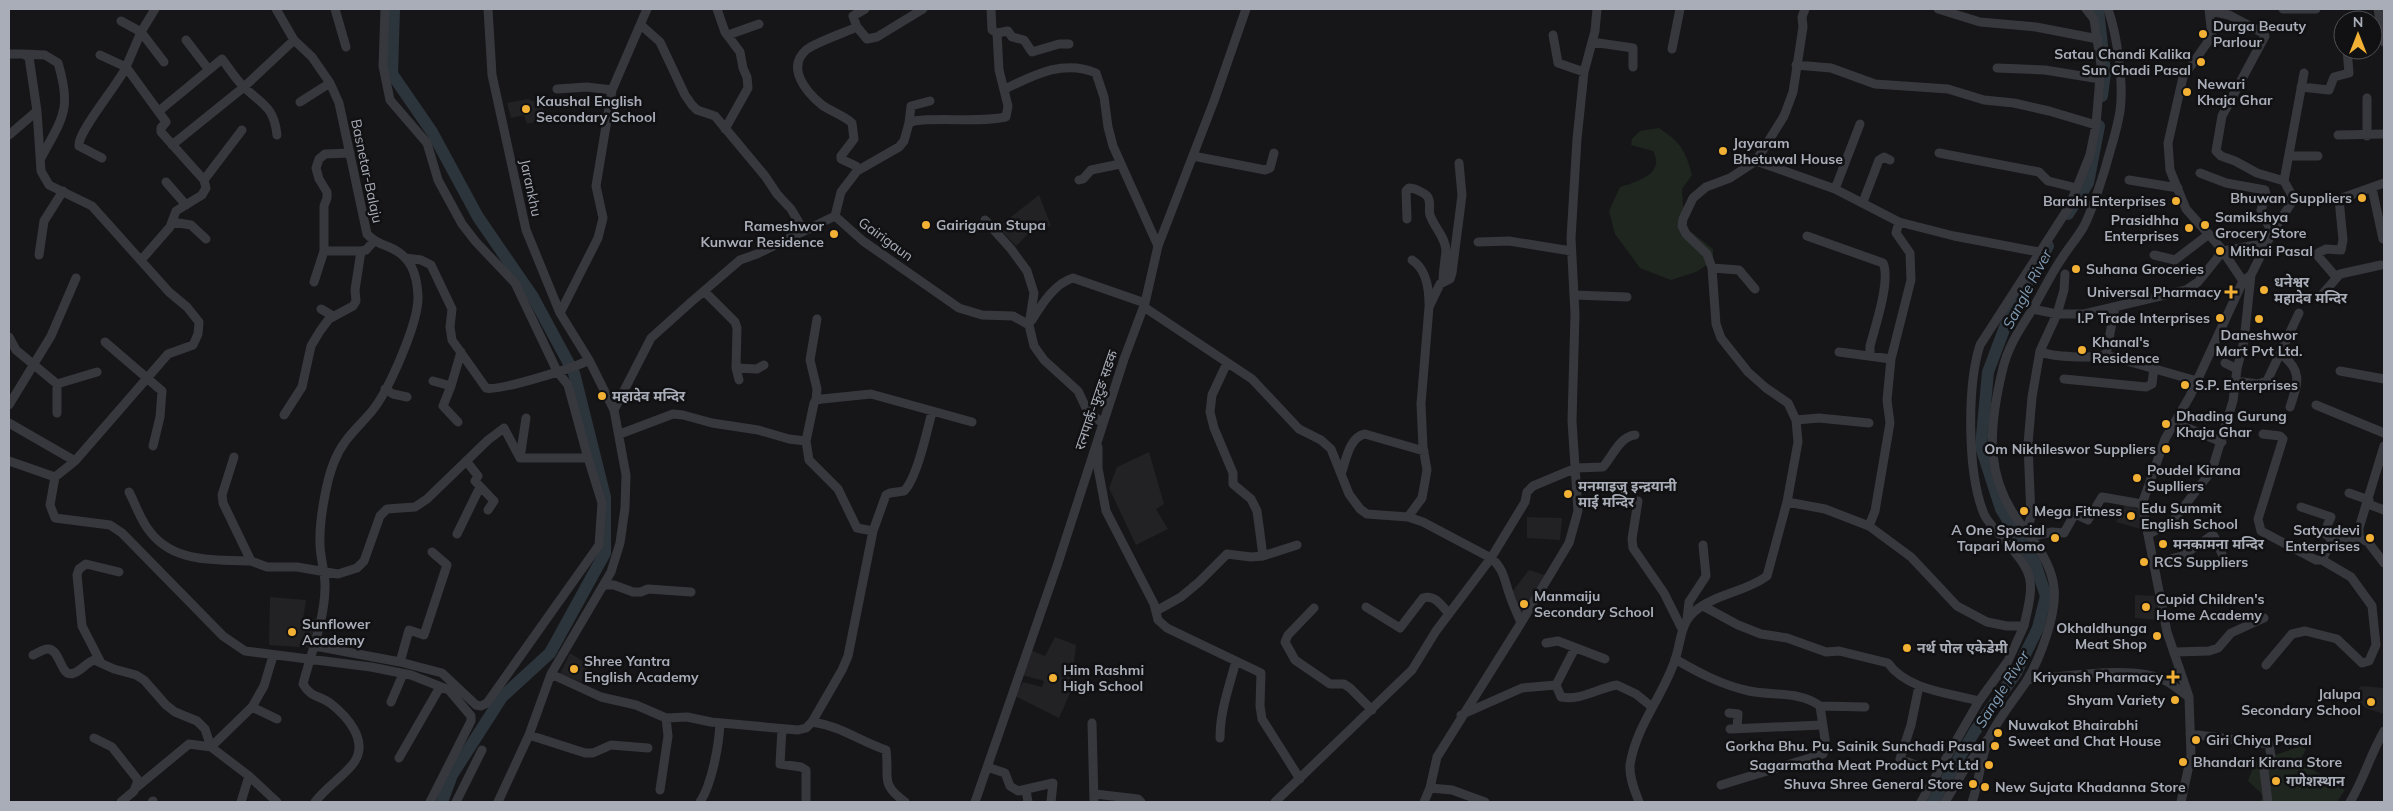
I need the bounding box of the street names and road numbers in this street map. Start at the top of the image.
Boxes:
street label: Basnetar-Balaju [347,117,387,225]
street label: Jarankhu [516,158,546,218]
street label: Gairigaun [855,213,917,265]
street label: रत्नपार्क-फुटुङ सडक [1071,348,1123,453]

